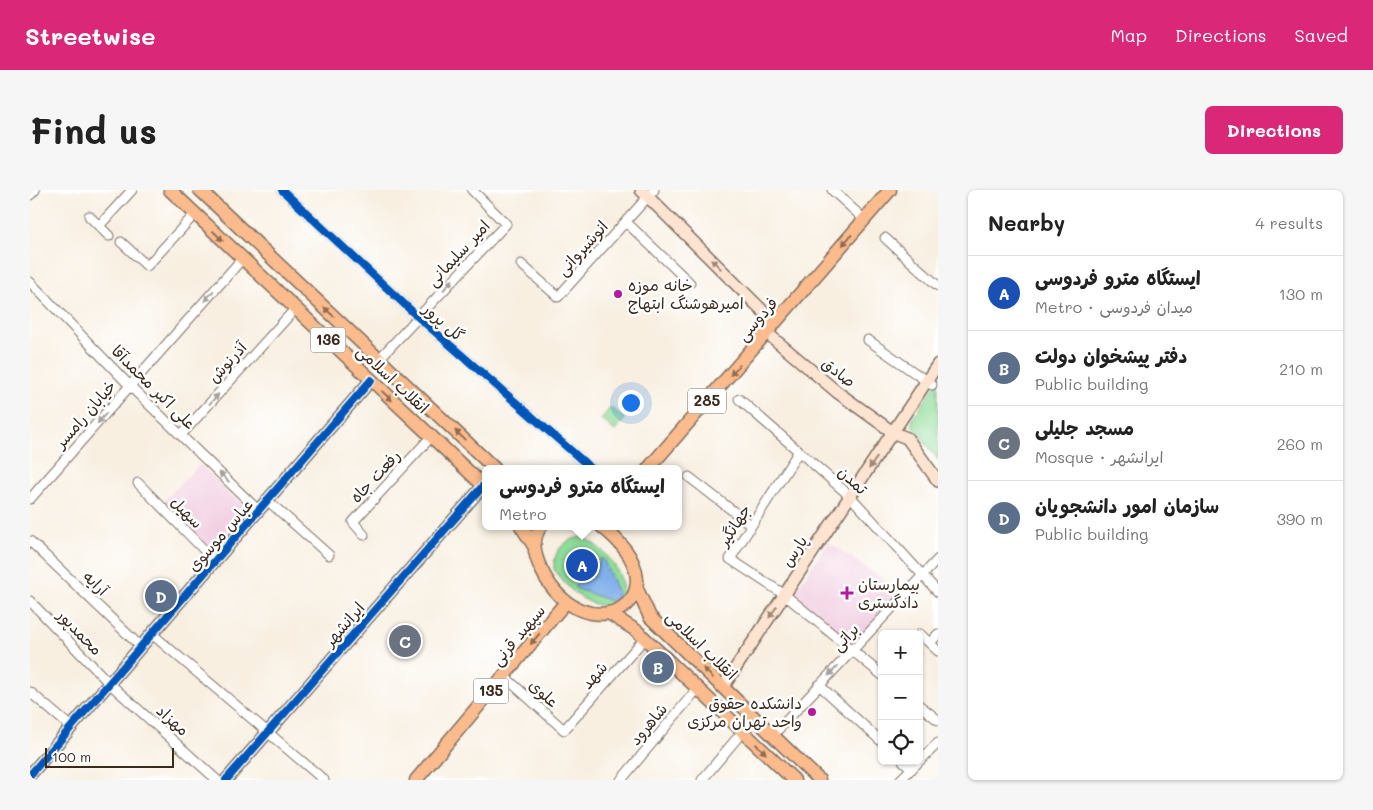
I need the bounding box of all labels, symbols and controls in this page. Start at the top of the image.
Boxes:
text: Streetwise [25,20,155,51]
text: Map [1110,23,1147,47]
text: Directions [1175,23,1267,47]
text: Saved [1295,23,1348,47]
button: Directions [1205,106,1343,154]
text: Find us [30,107,157,153]
text: Nearby [988,209,1065,236]
text: 4 results [1255,212,1323,233]
street label: امیر سلیمانی [421,215,495,291]
street label: انوشیروانی [551,216,613,280]
one-way arrow [212,230,224,242]
one-way arrow [841,234,852,247]
one-way arrow [710,258,722,270]
text: ایستگاه مترو فردوسی [1035,265,1201,290]
place label: خانه موزه امیرهوشنگ ابتهاج [628,274,744,314]
one-way arrow [442,280,454,292]
text: A [998,283,1010,304]
text: 130 m [1279,283,1323,304]
marker: خانه موزه امیرهوشنگ ابتهاج [612,288,624,300]
one-way arrow [204,289,215,302]
street label: فردوسی [732,292,782,346]
text: Metro · میدان فردوسی [1035,296,1193,317]
street label: گل پرور [417,297,470,346]
one-way arrow [323,306,335,318]
road number: 136 [310,328,346,352]
street label: آذرنوش [203,336,252,387]
street label: علی اکبر محمدآقا [107,340,201,434]
street label: انقلاب اسلامی [352,340,434,418]
text: دفتر پیشخوان دولت [1035,343,1187,368]
street label: صادق [818,352,860,391]
text: B [999,358,1009,379]
text: 210 m [1279,358,1323,379]
one-way arrow [729,363,740,376]
text: Public building [1035,373,1148,394]
street label: خیابان رامسر [48,375,120,454]
road number: 285 [688,388,726,414]
one-way arrow [381,390,393,402]
your location [618,390,644,416]
one-way arrow [208,393,219,406]
one-way arrow [96,411,108,423]
text: مسجد جلیلی [1035,415,1134,440]
one-way arrow [454,429,466,441]
text: C [998,433,1010,454]
text: 260 m [1277,433,1323,454]
street label: رفعت جاه [345,445,404,507]
text: Mosque · ایرانشهر [1035,446,1163,467]
one-way arrow [868,456,878,470]
street label: تمدن [834,461,873,499]
popup [482,465,682,530]
one-way arrow [218,471,230,483]
text: ایستگاه مترو فردوسی [499,473,665,498]
street label: سهیل [167,491,208,532]
text: سازمان امور دانشجویان [1035,493,1219,518]
street label: عباس موسوی [182,494,258,576]
street label: جهانگیر [711,500,755,551]
text: Metro [499,503,546,524]
text: D [998,508,1010,529]
text: 390 m [1276,508,1323,529]
text: Public building [1035,523,1148,544]
street label: پارس [776,531,812,571]
pin: A [566,546,598,584]
street label: آرایه [79,566,114,600]
place label: بیمارستان دادگستری [858,573,920,612]
pin: D [145,577,177,615]
marker: بیمارستان دادگستری [840,586,854,600]
street label: ایرانشهر [317,597,369,652]
street label: سپهبد قرنی [486,600,550,670]
street label: محمدپور [52,603,108,660]
street label: انقلاب اسلامی [662,605,742,685]
one-way arrow [768,606,778,619]
street label: براتی [826,618,864,656]
pin: C [389,622,421,660]
map controls [878,630,923,765]
button: + [878,630,923,675]
one-way arrow [529,633,541,645]
pin: B [642,648,674,686]
street label: شهد [576,657,611,693]
one-way arrow [827,665,839,677]
one-way arrow [703,667,715,679]
street label: علوی [524,674,564,712]
button: − [878,675,923,720]
road number: 135 [474,678,508,704]
place label: دانشکده حقوق واحد تهران مرکزی [687,692,802,731]
street label: شاهرود [624,698,671,749]
street label: مهزاد [153,699,194,740]
marker: دانشکده حقوق واحد تهران مرکزی [806,706,818,718]
button: locate [878,720,923,765]
one-way arrow [755,743,767,755]
scale bar [45,745,174,768]
text: 100 m [52,747,91,766]

